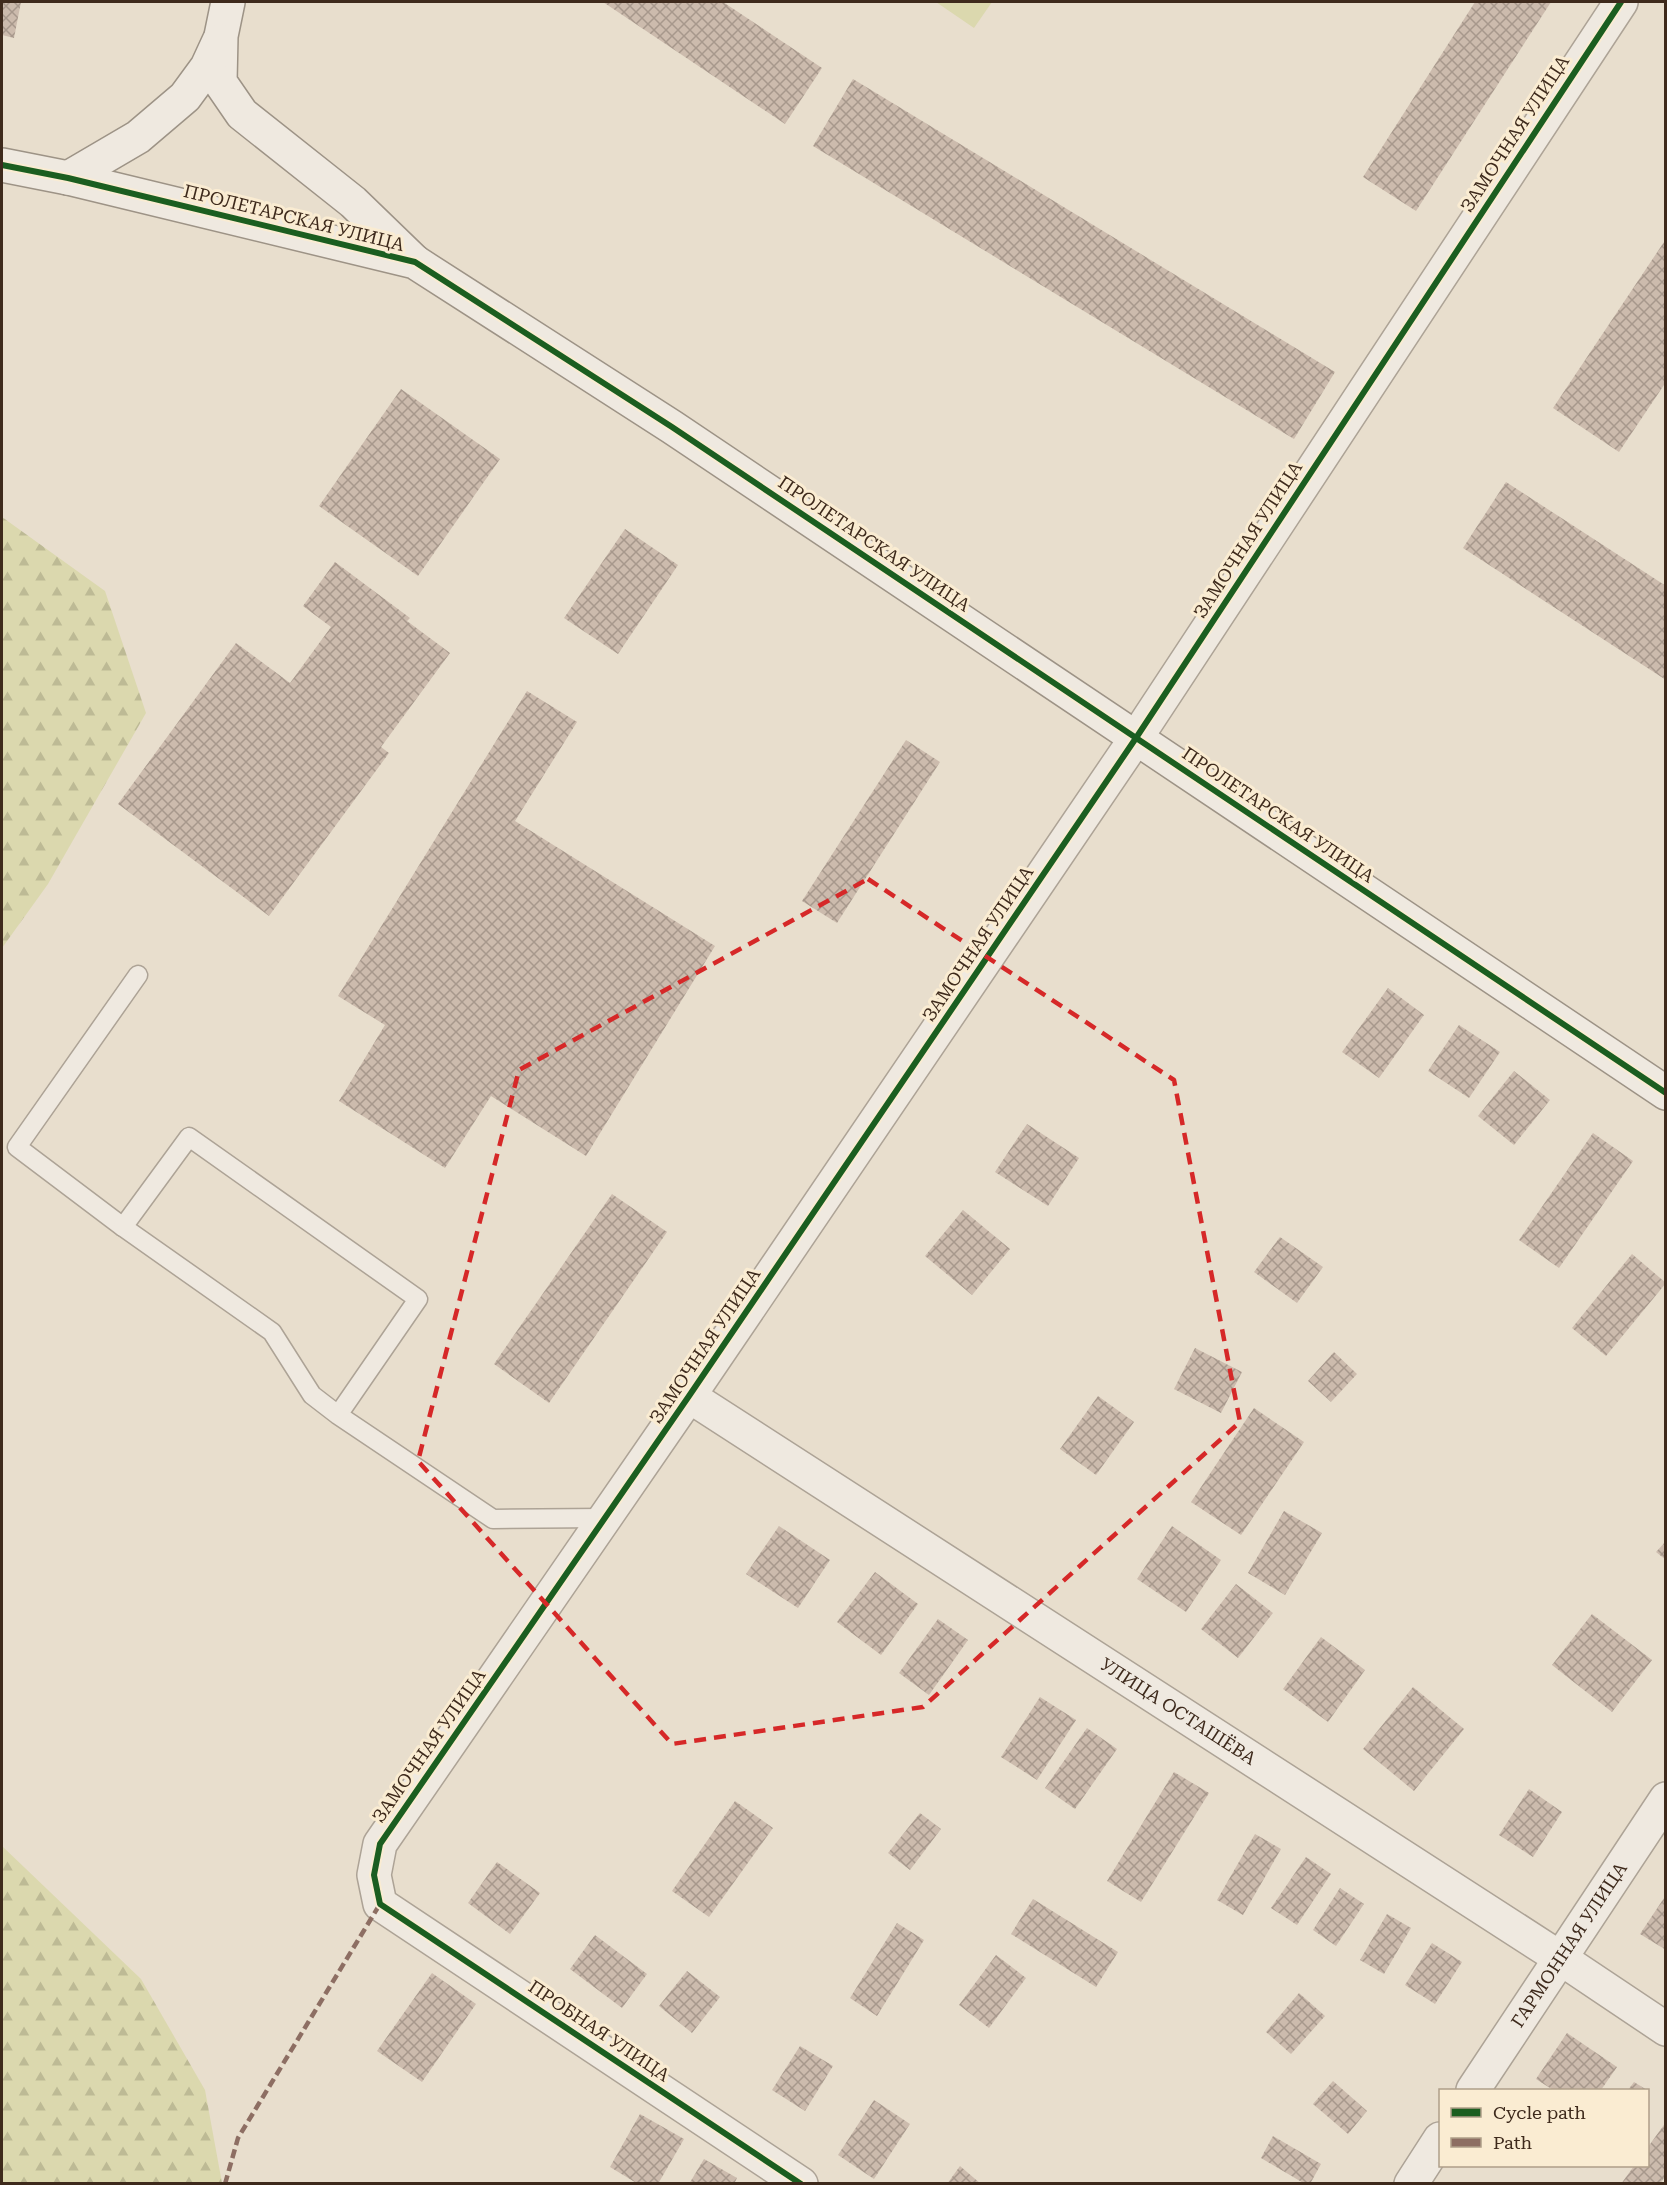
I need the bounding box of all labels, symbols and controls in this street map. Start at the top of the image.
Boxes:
street label: ЗАМОЧНАЯ УЛИЦА [1456,51,1573,216]
street label: ПРОЛЕТАРСКАЯ УЛИЦА [182,180,407,255]
street label: ЗАМОЧНАЯ УЛИЦА [1189,457,1306,622]
street label: ПРОЛЕТАРСКАЯ УЛИЦА [774,471,974,616]
street label: ПРОЛЕТАРСКАЯ УЛИЦА [1178,742,1378,887]
street label: ЗАМОЧНАЯ УЛИЦА [918,862,1038,1025]
street label: ЗАМОЧНАЯ УЛИЦА [645,1264,765,1427]
street label: УЛИЦА ОСТАШЁВА [1097,1653,1260,1769]
street label: ЗАМОЧНАЯ УЛИЦА [368,1665,490,1827]
street label: ГАРМОННАЯ УЛИЦА [1507,1858,1631,2031]
street label: ПРОБНАЯ УЛИЦА [525,1976,674,2086]
legend [1439,2089,1649,2167]
text: Cycle path [1493,2102,1586,2123]
text: Path [1493,2132,1532,2153]

